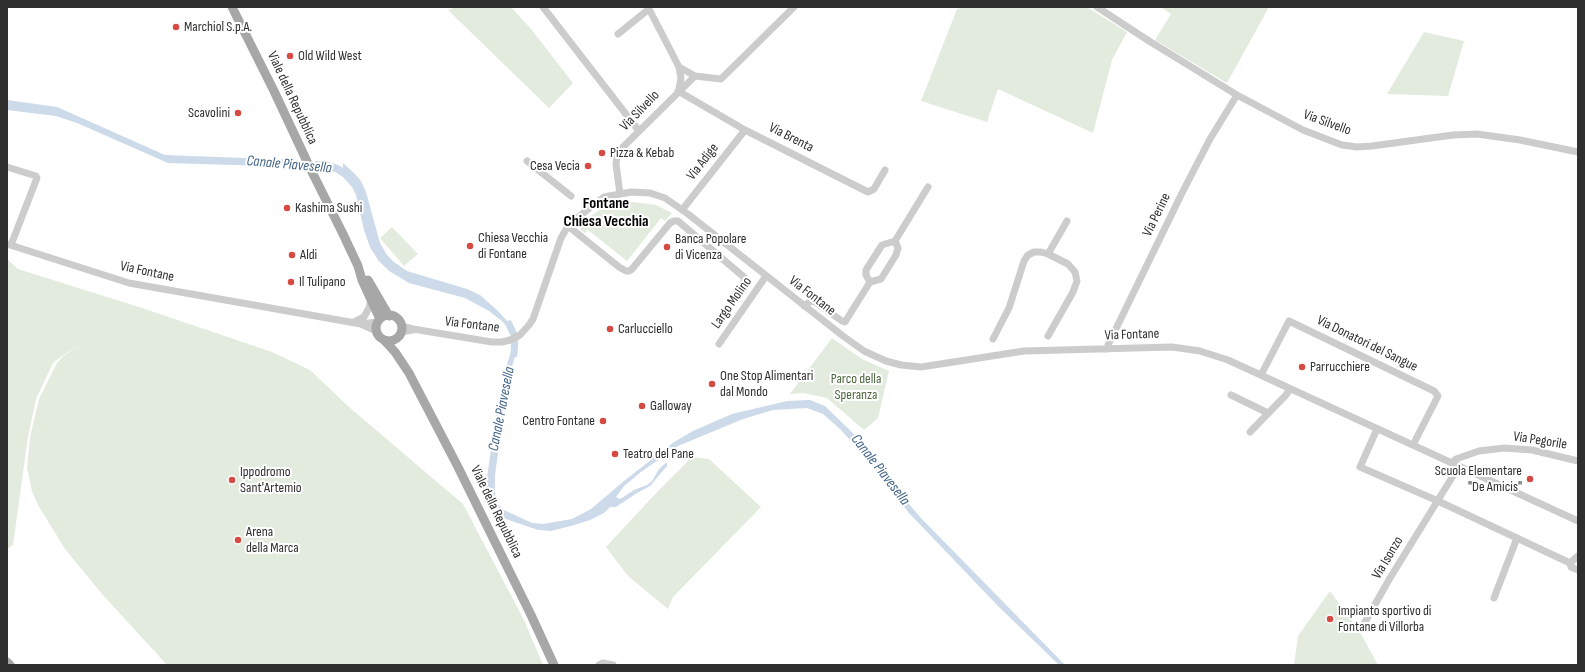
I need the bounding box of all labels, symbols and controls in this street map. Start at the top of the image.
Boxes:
place label: Marchiol S.p.A. [184,19,252,35]
marker: Marchiol S.p.A. [171,22,181,32]
place label: Old Wild West [298,48,362,64]
street label: Viale della Repubblica [263,49,321,147]
marker: Old Wild West [285,51,295,61]
street label: Via Silvello [617,87,663,135]
place label: Scavolini [188,105,230,121]
street label: Via Silvello [1301,107,1353,139]
marker: Scavolini [233,108,243,118]
street label: Via Brenta [766,120,816,156]
street label: Via Adige [683,140,723,184]
place label: Pizza & Kebab [610,145,674,161]
marker: Pizza & Kebab [597,148,607,158]
water label: Canale Piavesella [246,152,332,178]
place label: Cesa Vecia [530,158,580,174]
marker: Cesa Vecia [583,161,593,171]
street label: Via Perine [1139,191,1175,239]
district label: Fontane Chiesa Vecchia [563,194,649,232]
place label: Kashima Sushi [295,200,362,216]
marker: Kashima Sushi [282,203,292,213]
place label: Chiesa Vecchia di Fontane [478,230,548,262]
place label: Banca Popolare di Vicenza [675,231,746,264]
marker: Chiesa Vecchia di Fontane [465,241,475,251]
marker: Banca Popolare di Vicenza [662,242,672,252]
place label: Aldi [300,247,317,263]
marker: Aldi [287,250,297,260]
street label: Via Fontane [118,258,176,286]
street label: Via Fontane [785,273,839,319]
place label: Il Tulipano [299,274,346,290]
street label: Largo Molino [708,274,756,332]
marker: Il Tulipano [286,277,296,287]
street label: Via Donatori del Sangue [1314,312,1420,376]
street label: Via Fontane [444,313,500,337]
place label: Carlucciello [618,321,673,337]
marker: Carlucciello [605,324,615,334]
street label: Via Fontane [1104,326,1160,344]
place label: Parrucchiere [1310,359,1370,375]
marker: Parrucchiere [1297,362,1307,372]
water label: Canale Piavesella [485,365,519,453]
place label: One Stop Alimentari dal Mondo [720,368,813,400]
park label: Parco della Speranza [831,371,881,404]
marker: One Stop Alimentari dal Mondo [707,379,717,389]
place label: Galloway [650,398,692,414]
marker: Galloway [637,401,647,411]
place label: Centro Fontane [522,413,595,429]
marker: Centro Fontane [598,416,608,426]
street label: Via Pegorile [1512,428,1568,454]
water label: Canale Piavesella [847,431,913,509]
place label: Teatro del Pane [623,446,694,462]
marker: Teatro del Pane [610,449,620,459]
street label: Viale della Repubblica [466,463,526,561]
place label: Scuola Elementare "De Amicis" [1435,463,1522,496]
place label: Ippodromo Sant'Artemio [240,464,302,496]
marker: Scuola Elementare "De Amicis" [1525,474,1535,484]
marker: Ippodromo Sant'Artemio [227,475,237,485]
place label: Arena della Marca [246,524,299,556]
street label: Via Isonzo [1369,534,1407,582]
marker: Arena della Marca [233,535,243,545]
place label: Impianto sportivo di Fontane di Villorba [1338,603,1431,636]
marker: Impianto sportivo di Fontane di Villorba [1325,614,1335,624]

